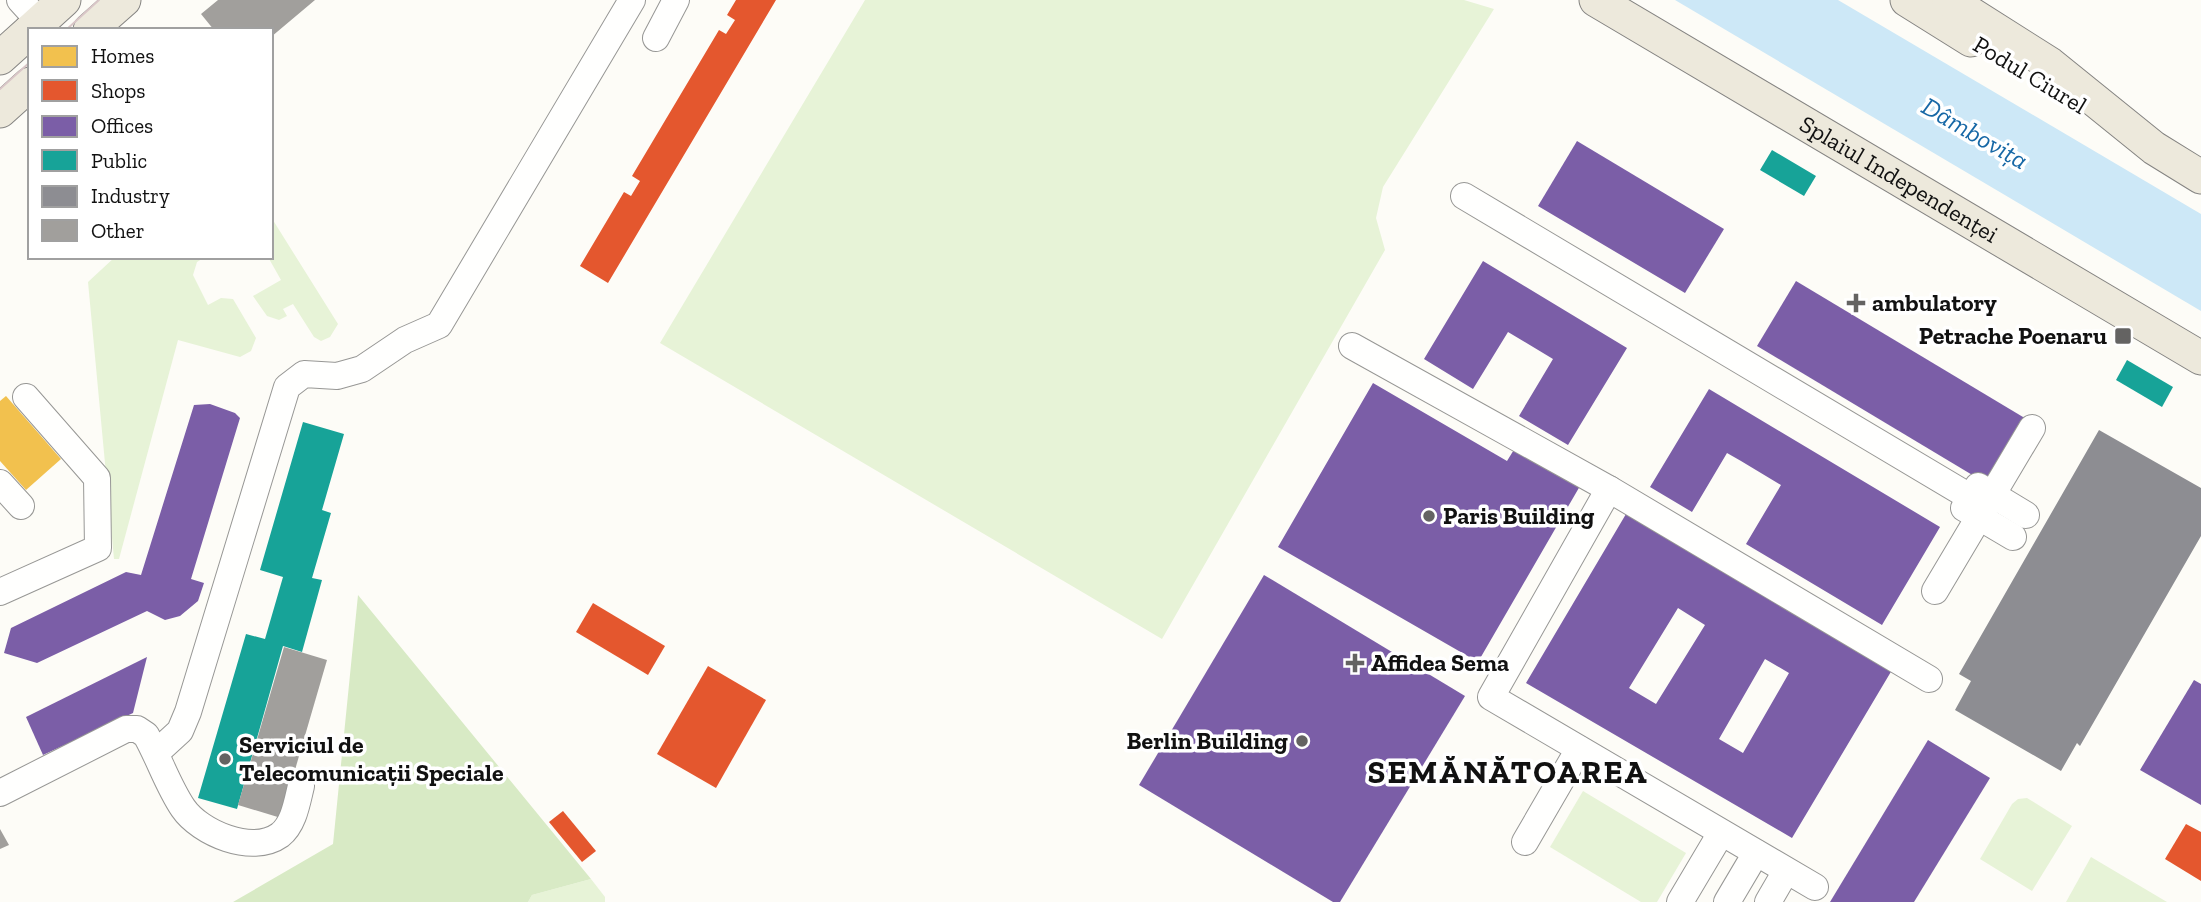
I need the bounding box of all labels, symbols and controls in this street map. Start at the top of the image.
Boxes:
legend [28,28,273,259]
street label: Podul Ciurel [1968,29,2092,120]
text: Homes [91,43,154,68]
text: Shops [91,78,145,103]
water label: Dâmbovița [1916,90,2034,176]
street label: Splaiul Independenței [1795,109,2004,249]
text: Offices [91,113,153,138]
text: Public [91,148,147,173]
text: Industry [91,183,170,208]
text: Other [91,218,145,243]
place label: ambulatory [1872,288,1997,317]
marker: ambulatory [1846,293,1866,313]
place label: Petrache Poenaru [1919,321,2107,350]
marker: Petrache Poenaru [2113,326,2133,346]
place label: Paris Building [1443,501,1595,530]
marker: Paris Building [1421,508,1437,524]
place label: Affidea Sema [1371,648,1509,677]
marker: Affidea Sema [1345,653,1365,673]
place label: Berlin Building [1127,726,1288,755]
place label: Serviciul de Telecomunicații Speciale [239,730,504,787]
marker: Berlin Building [1294,733,1310,749]
marker: Serviciul de Telecomunicații Speciale [217,751,233,767]
district label: SEMĂNĂTOAREA [1368,753,1648,791]

